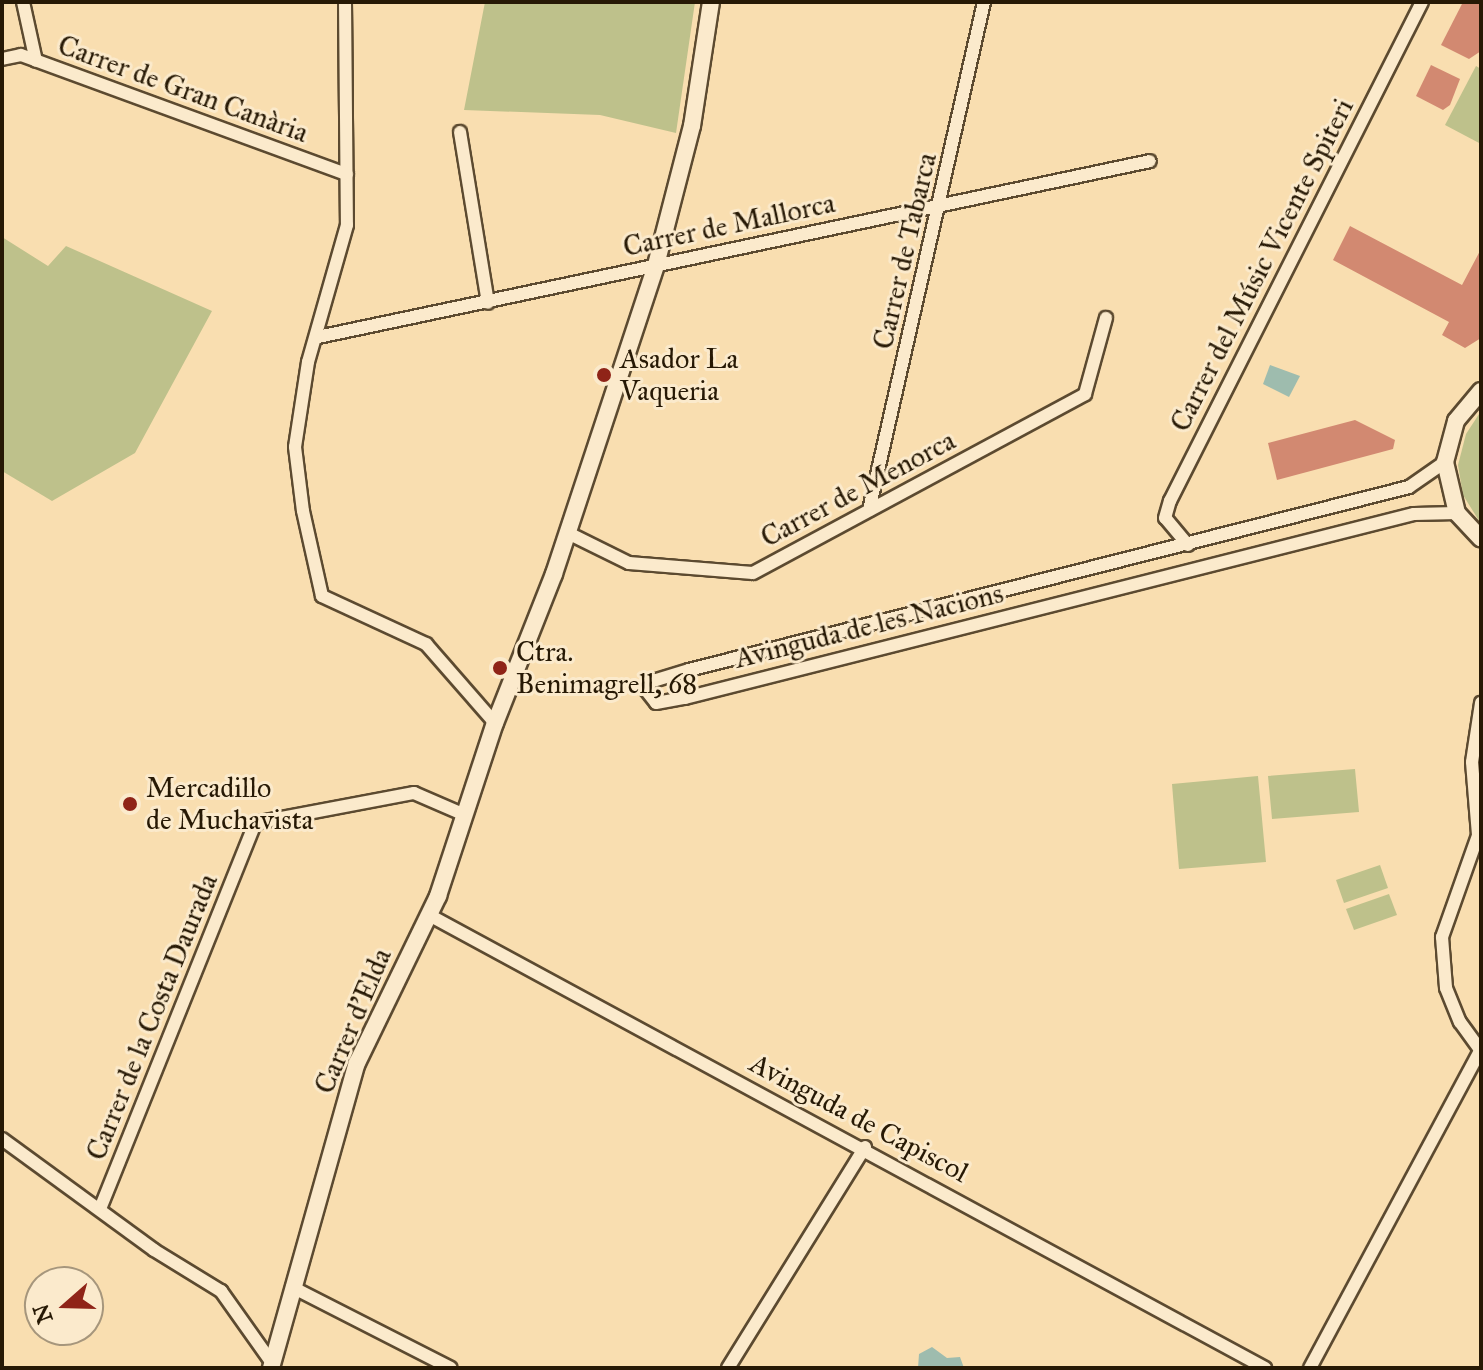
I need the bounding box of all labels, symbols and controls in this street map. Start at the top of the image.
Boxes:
street label: Carrer de Gran Canària [53,28,313,150]
street label: Carrer del Músic Vicente Spiteri [1163,93,1361,437]
street label: Carrer de Tabarca [866,150,944,352]
street label: Carrer de Mallorca [620,186,838,264]
place label: Asador La Vaqueria [620,342,738,408]
marker: Asador La Vaqueria [595,366,613,384]
street label: Carrer de Menorca [755,424,961,554]
street label: Avinguda de les Nacions [731,576,1007,676]
place label: Ctra. Benimagrell, 68 [516,635,697,701]
marker: Ctra. Benimagrell, 68 [491,659,509,677]
place label: Mercadillo de Muchavista [146,771,313,837]
marker: Mercadillo de Muchavista [121,795,139,813]
street label: Carrer de la Costa Daurada [79,869,225,1165]
street label: Carrer d'Elda [307,943,399,1099]
street label: Avinguda de Capiscol [744,1046,974,1190]
north arrow [24,1266,104,1346]
text: N [27,1300,59,1327]

